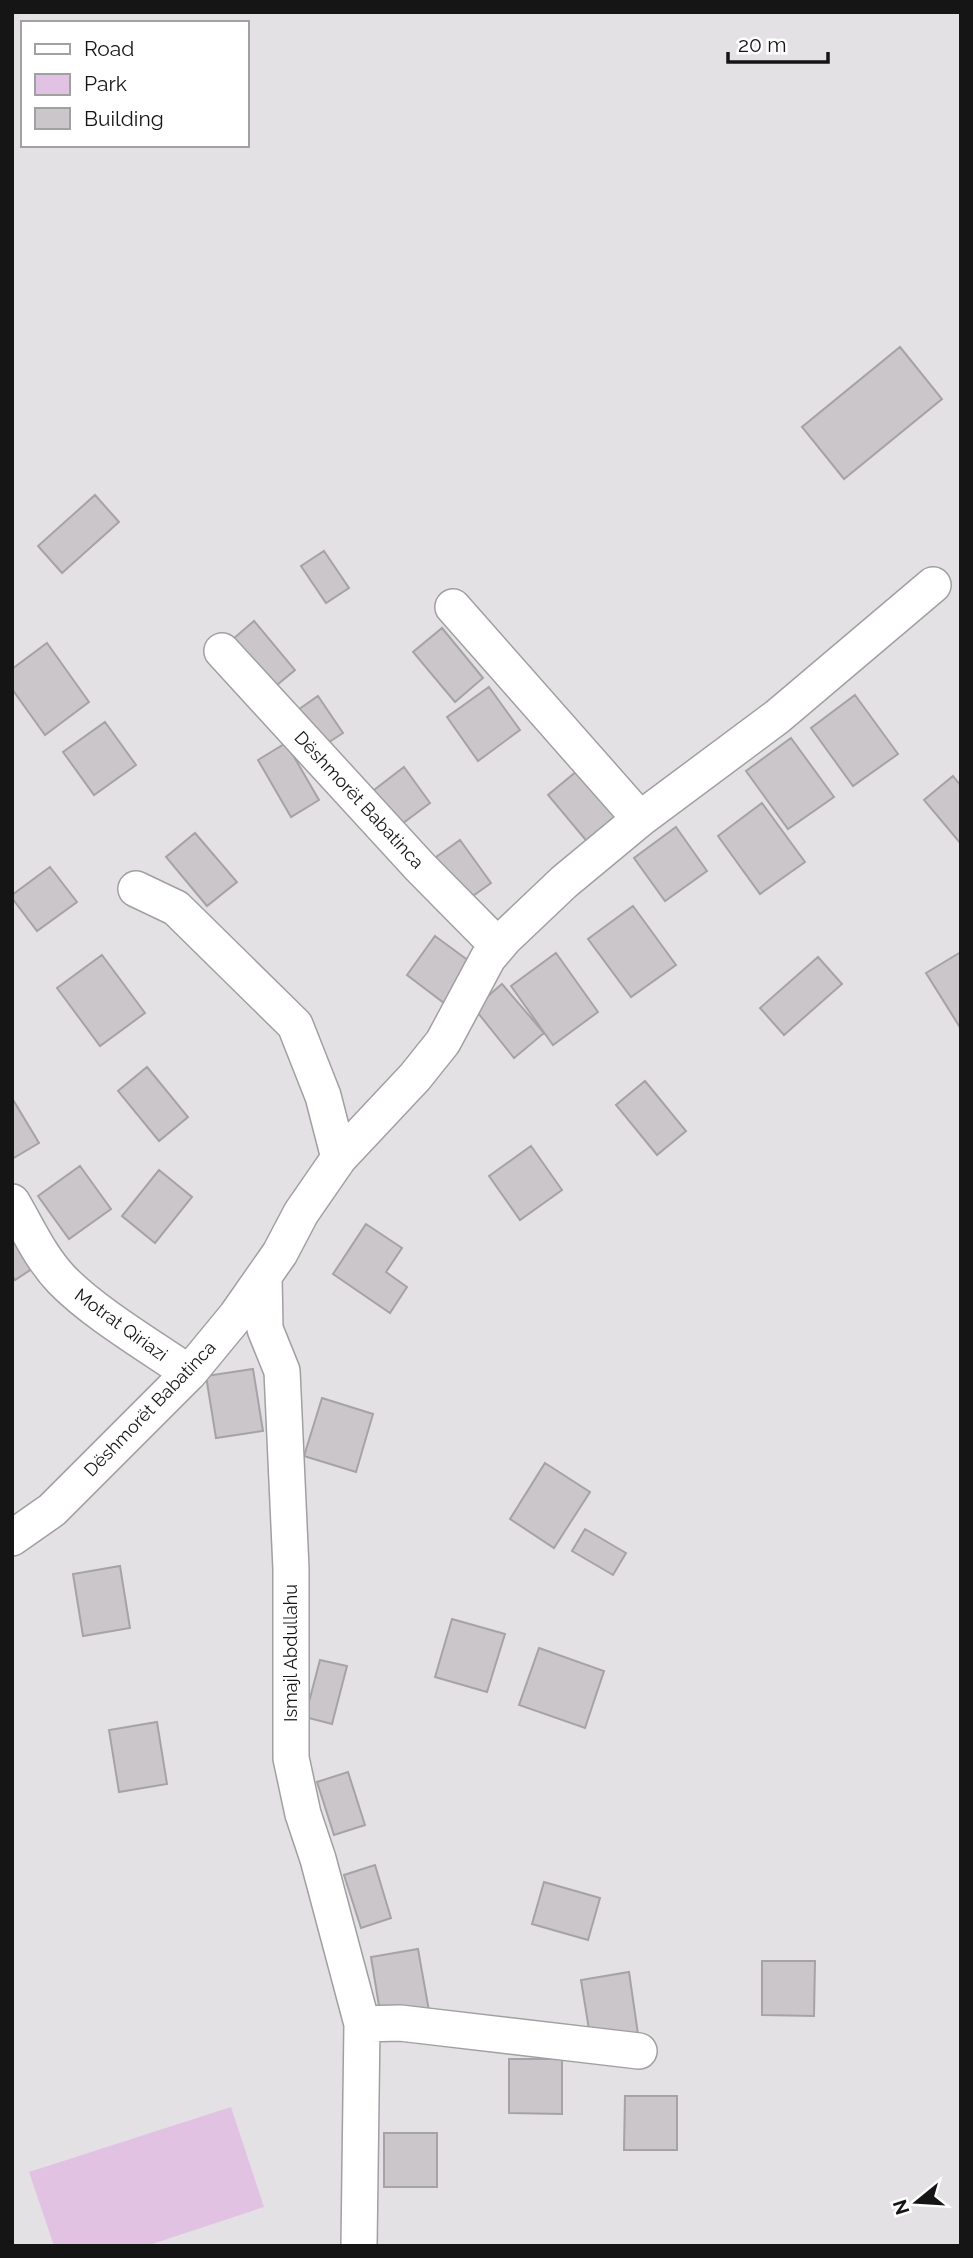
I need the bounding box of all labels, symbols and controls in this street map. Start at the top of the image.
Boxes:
legend [21,21,248,147]
scale bar [728,21,828,65]
text: 20 m [738,32,786,57]
text: Road [84,36,134,61]
text: Park [84,71,127,96]
text: Building [84,106,164,131]
street label: Dëshmorët Babatinca [290,727,428,873]
street label: Motrat Qiriazi [71,1284,172,1365]
street label: Dëshmorët Babatinca [80,1337,220,1481]
street label: Ismajl Abdullahu [280,1584,301,1722]
north arrow [882,2167,952,2237]
text: N [888,2197,914,2218]

